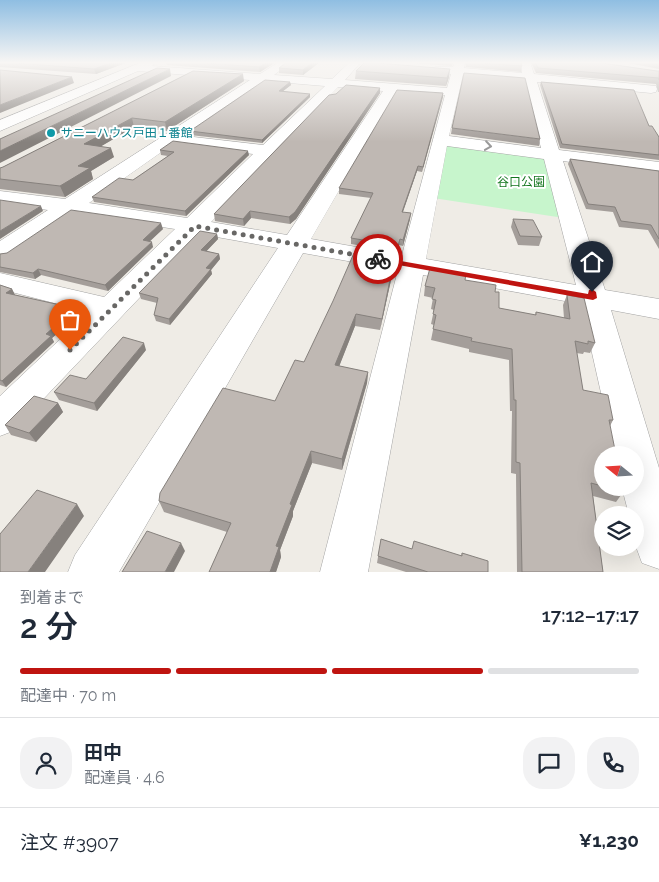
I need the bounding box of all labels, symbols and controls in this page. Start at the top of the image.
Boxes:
place label: サニーハウス戸田１番館 [61,126,193,140]
marker: サニーハウス戸田１番館 [45,127,57,139]
one-way arrow [484,141,493,151]
park label: 谷口公園 [497,175,545,189]
courier [353,234,403,284]
pin [571,241,613,292]
icon: bike [364,245,392,273]
icon: home [578,248,606,276]
pin [49,299,91,350]
icon: bag [56,306,84,334]
north arrow [594,446,644,496]
map controls [594,446,644,556]
button: layers [594,506,644,556]
text: 到着まで [20,588,84,607]
text: 17:12–17:17 [542,604,639,626]
text: 2 分 [20,608,77,645]
text: 配達中 · 70 m [20,686,116,705]
button: person [20,737,72,789]
button: chat [523,737,575,789]
button: phone [587,737,639,789]
text: 田中 [84,741,122,763]
text: 配達員 · 4.6 [84,768,165,787]
text: ¥1,230 [579,829,639,851]
text: 注文 #3907 [20,831,119,853]

